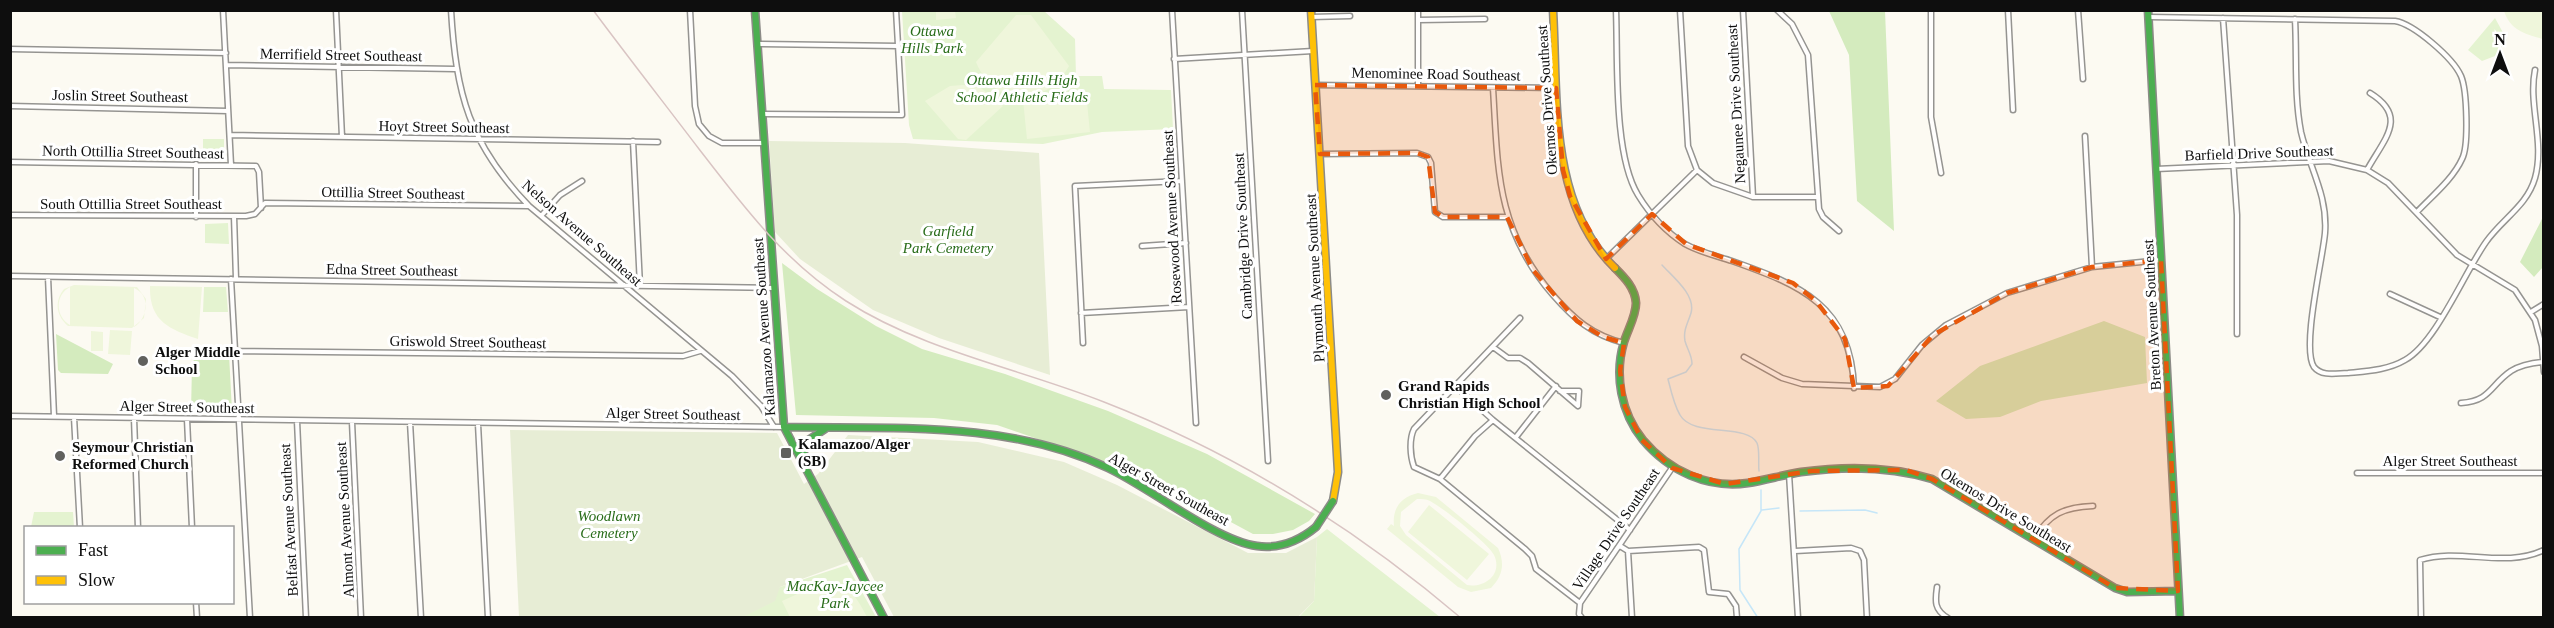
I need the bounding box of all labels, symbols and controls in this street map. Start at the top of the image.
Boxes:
park label: Ottawa Hills Park [900,23,963,56]
street label: Negaunee Drive Southeast [1724,23,1748,184]
street label: Okemos Drive Southeast [1534,24,1560,175]
north arrow [2470,24,2530,84]
text: N [2494,31,2506,48]
street label: Merrifield Street Southeast [260,46,423,64]
street label: Menominee Road Southeast [1351,65,1522,83]
park label: Ottawa Hills High School Athletic Fields [956,72,1088,105]
street label: Joslin Street Southeast [52,87,189,105]
street label: Hoyt Street Southeast [378,118,510,136]
street label: Rosewood Avenue Southeast [1159,129,1185,304]
street label: North Ottillia Street Southeast [42,142,225,162]
street label: Barfield Drive Southeast [2184,142,2335,164]
street label: Cambridge Drive Southeast [1231,152,1255,320]
street label: Nelson Avenue Southeast [519,177,646,290]
street label: Ottillia Street Southeast [321,184,466,202]
street label: Plymouth Avenue Southeast [1303,192,1327,363]
street label: South Ottillia Street Southeast [40,196,223,212]
park label: Garfield Park Cemetery [902,223,994,256]
street label: Kalamazoo Avenue Southeast [750,236,778,417]
street label: Breton Avenue Southeast [2140,238,2164,391]
street label: Edna Street Southeast [326,261,459,279]
street label: Griswold Street Southeast [390,333,547,351]
place label: Alger Middle School [155,344,240,377]
marker: Alger Middle School [136,354,150,368]
place label: Grand Rapids Christian High School [1398,378,1541,411]
marker: Grand Rapids Christian High School [1379,388,1393,402]
street label: Alger Street Southeast [119,398,255,416]
street label: Alger Street Southeast [605,405,741,423]
place label: Kalamazoo/Alger (SB) [798,436,911,470]
place label: Seymour Christian Reformed Church [72,439,194,472]
street label: Almont Avenue Southeast [333,441,357,598]
street label: Belfast Avenue Southeast [277,442,301,597]
marker: Kalamazoo/Alger (SB) [779,446,793,460]
marker: Seymour Christian Reformed Church [53,449,67,463]
street label: Alger Street Southeast [1106,449,1233,529]
street label: Alger Street Southeast [2383,453,2518,469]
street label: Village Drive Southeast [1569,464,1663,593]
street label: Okemos Drive Southeast [1938,465,2075,556]
park label: Woodlawn Cemetery [578,508,640,541]
legend [24,526,234,604]
text: Fast [78,540,108,560]
text: Slow [78,570,115,590]
park label: MacKay-Jaycee Park [786,578,884,611]

